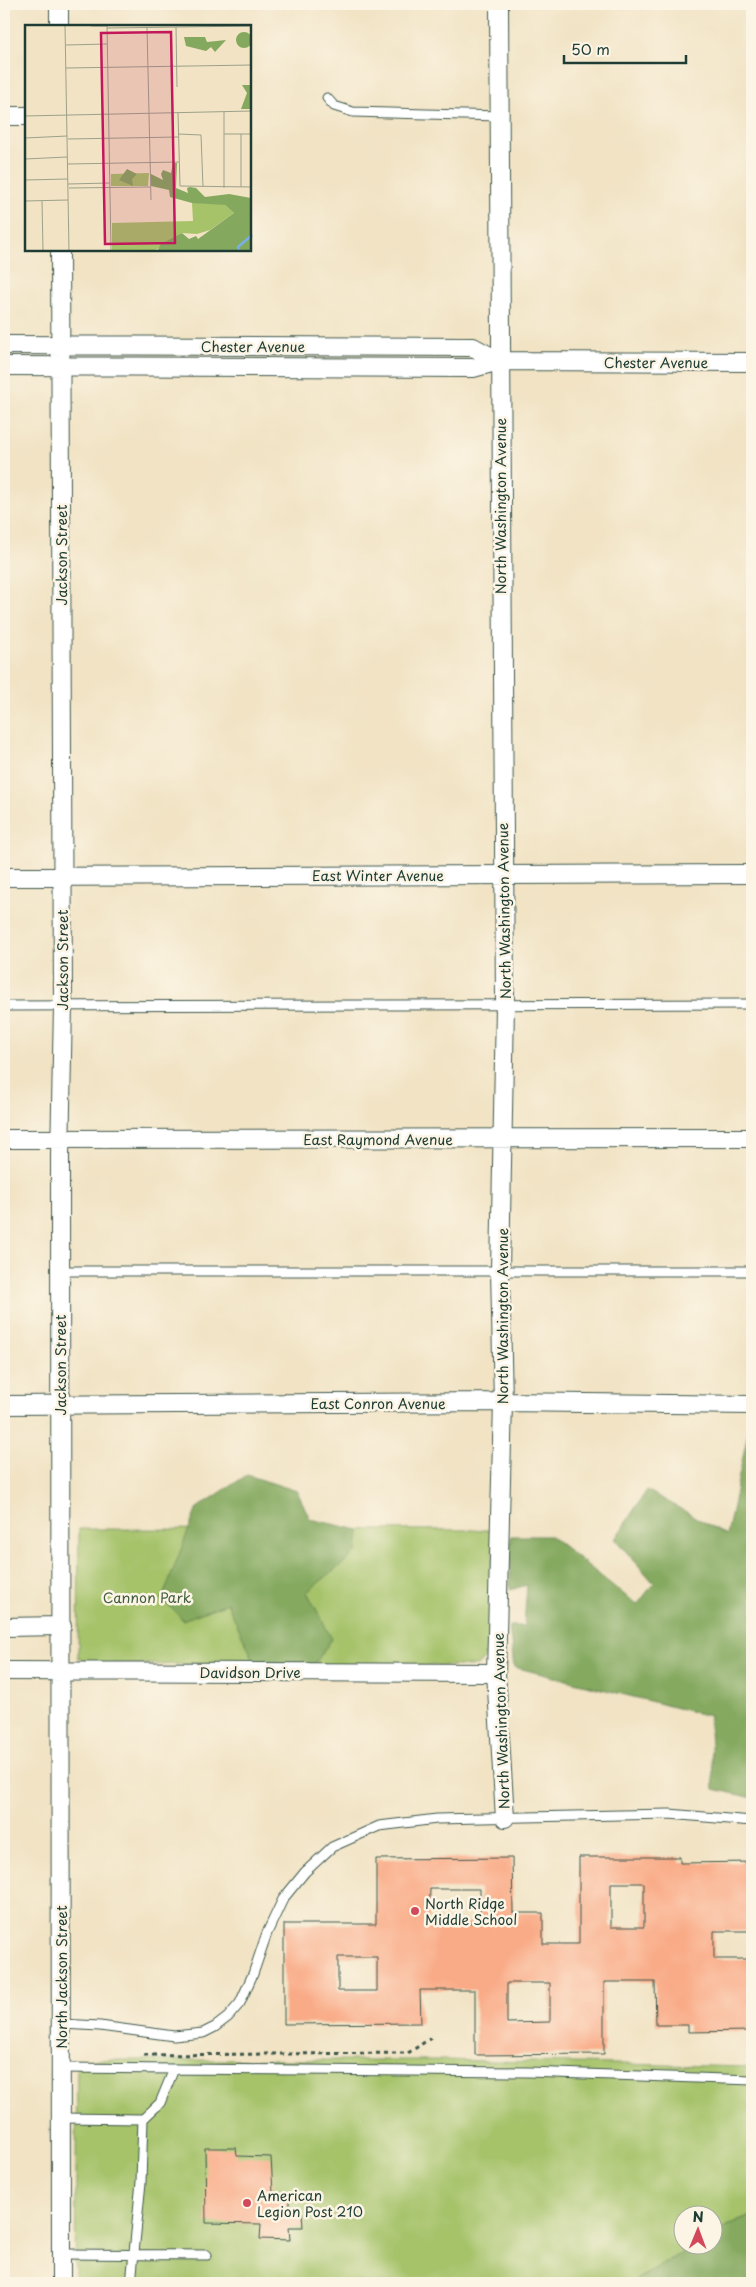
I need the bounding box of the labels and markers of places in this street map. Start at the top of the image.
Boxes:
place label: North Ridge Middle School [425,1893,517,1930]
marker: North Ridge Middle School [409,1905,421,1917]
place label: American Legion Post 210 [257,2185,363,2222]
marker: American Legion Post 210 [241,2197,253,2209]

